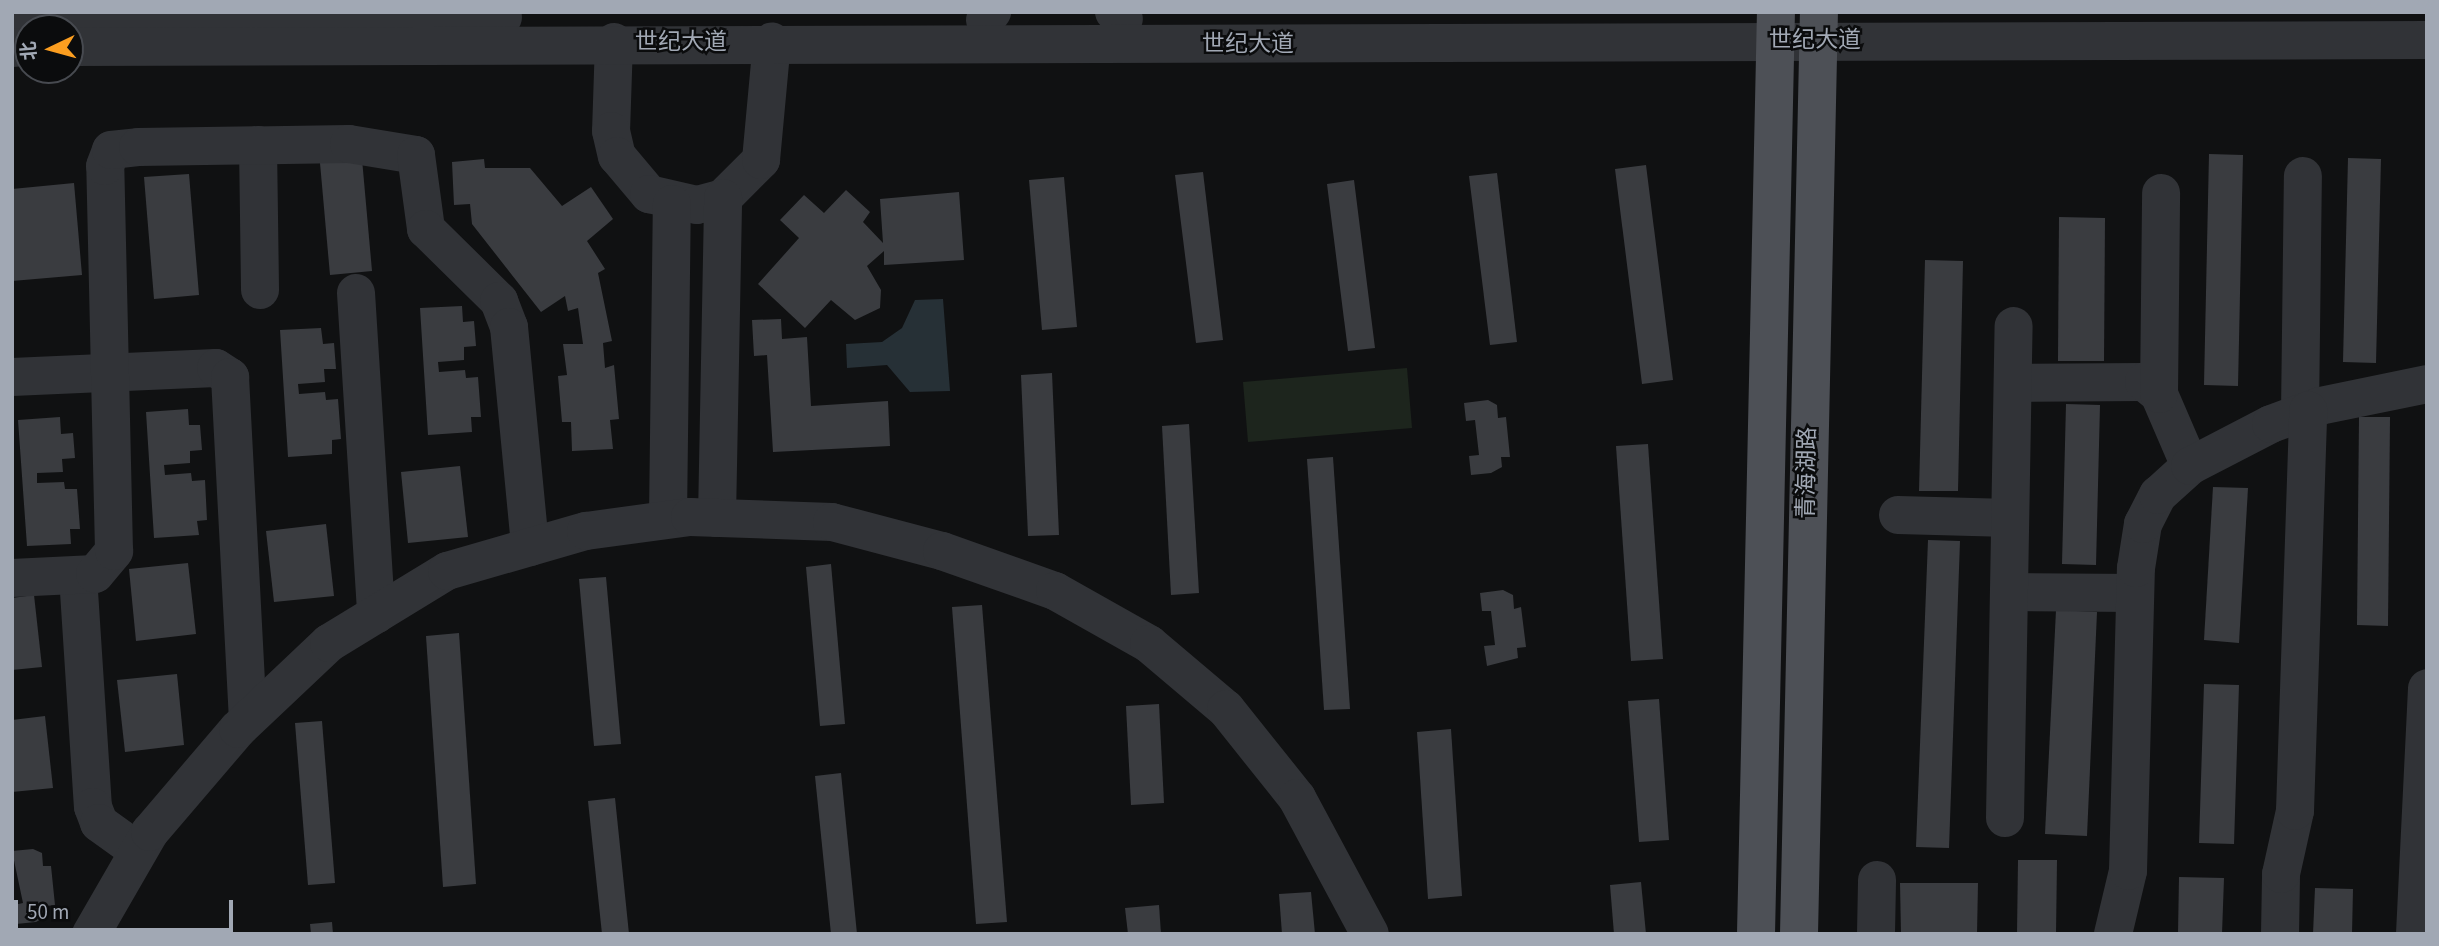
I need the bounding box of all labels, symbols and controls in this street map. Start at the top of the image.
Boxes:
north arrow [14,14,84,84]
street label: 世纪大道 [1769,26,1861,54]
street label: 世纪大道 [635,28,727,56]
street label: 世纪大道 [1202,30,1294,58]
text: 北 [15,40,44,61]
street label: 青海湖路 [1792,427,1822,519]
scale bar [18,886,236,930]
text: 50 m [27,897,69,927]

